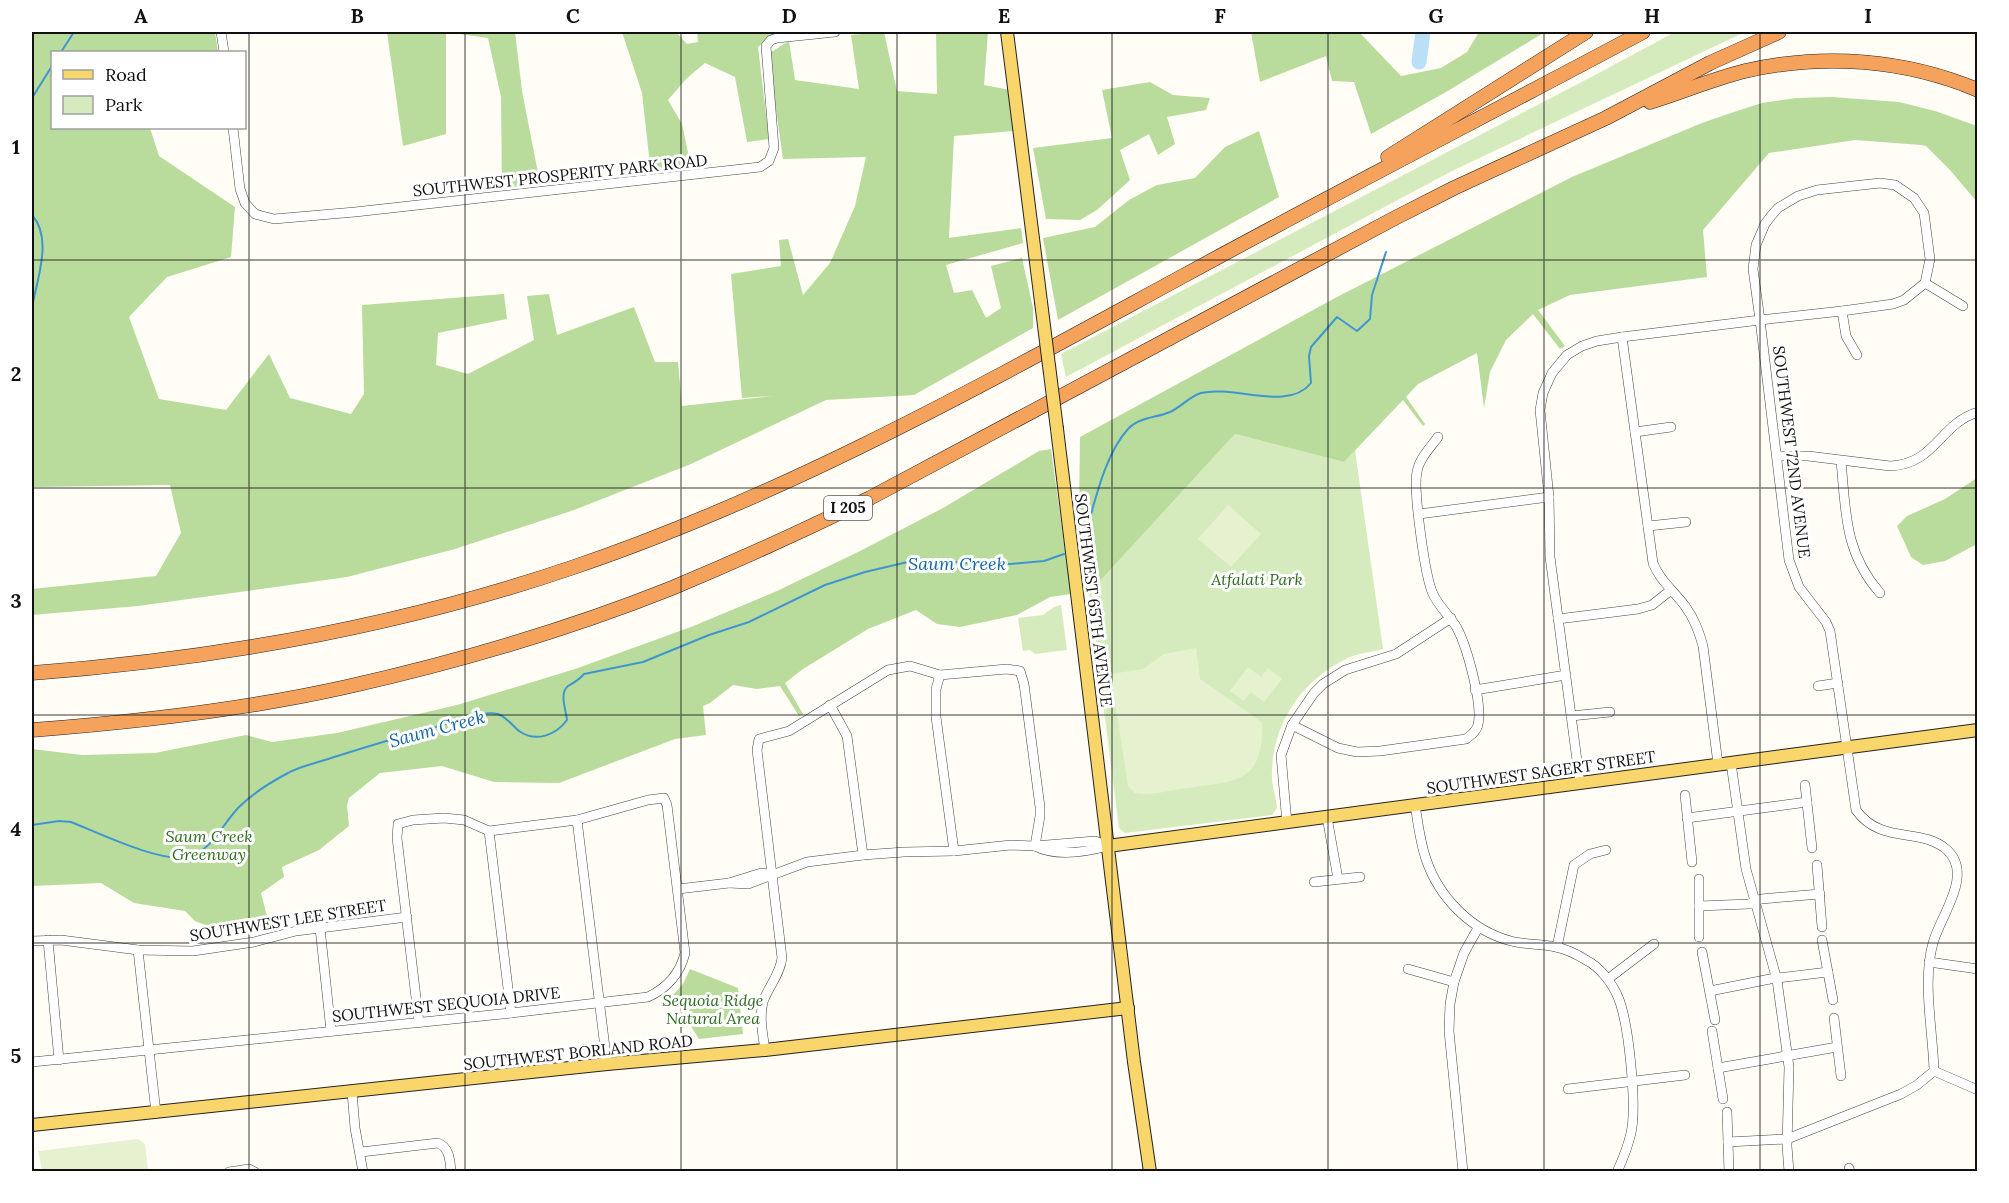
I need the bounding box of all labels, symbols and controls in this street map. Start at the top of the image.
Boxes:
text: A [134,3,148,28]
text: B [350,3,364,28]
text: C [566,3,580,28]
text: D [781,3,797,28]
text: E [998,3,1010,28]
text: F [1214,3,1226,28]
text: G [1428,3,1444,28]
text: H [1644,3,1660,28]
text: I [1864,3,1872,28]
legend [51,51,246,129]
text: Road [105,63,147,86]
text: Park [105,93,143,116]
text: 1 [12,134,20,159]
street label: SOUTHWEST PROSPERITY PARK ROAD [412,150,708,200]
street label: SOUTHWEST 72ND AVENUE [1769,345,1815,560]
text: 2 [11,361,21,386]
street label: SOUTHWEST 65TH AVENUE [1071,492,1117,708]
road number: I 205 [824,496,872,520]
water label: Saum Creek [908,552,1006,575]
park label: Atfalati Park [1210,569,1303,589]
text: 3 [10,588,22,613]
water label: Saum Creek [387,705,487,752]
street label: SOUTHWEST SAGERT STREET [1425,746,1657,798]
text: 4 [11,816,22,841]
park label: Saum Creek Greenway [165,826,253,864]
street label: SOUTHWEST LEE STREET [188,895,388,945]
street label: SOUTHWEST SEQUOIA DRIVE [331,982,561,1026]
park label: Sequoia Ridge Natural Area [663,990,764,1028]
street label: SOUTHWEST BORLAND ROAD [462,1030,694,1074]
text: 5 [11,1043,22,1068]

